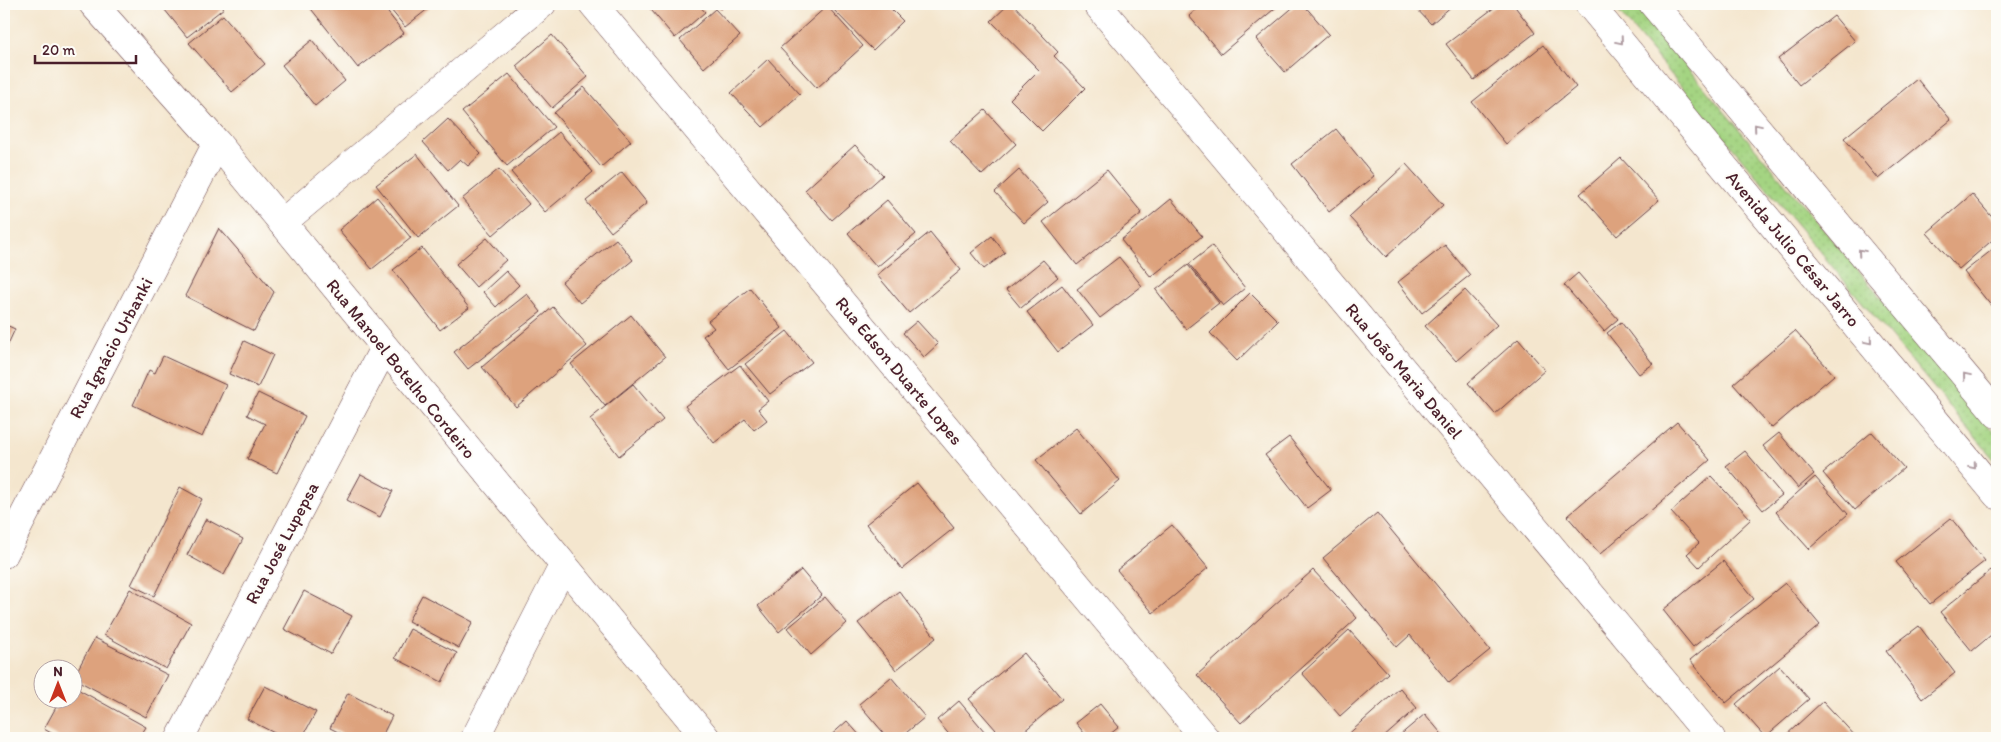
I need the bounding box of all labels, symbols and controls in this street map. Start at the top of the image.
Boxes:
scale bar [35,32,136,64]
one-way arrow [1615,36,1624,45]
text: 20 m [42,41,76,59]
one-way arrow [1754,124,1763,133]
street label: Avenida Julio César Jarro [1721,167,1865,331]
one-way arrow [1858,248,1867,257]
street label: Rua Ignácio Urbanki [64,274,158,422]
street label: Rua Manoel Botelho Cordeiro [322,275,480,463]
street label: Rua Edson Duarte Lopes [831,292,967,450]
street label: Rua João Maria Daniel [1341,299,1467,443]
one-way arrow [1864,336,1873,345]
one-way arrow [1963,373,1972,382]
one-way arrow [1968,461,1977,470]
street label: Rua José Lupepsa [241,478,324,608]
north arrow [32,660,82,710]
text: N [53,663,63,680]

